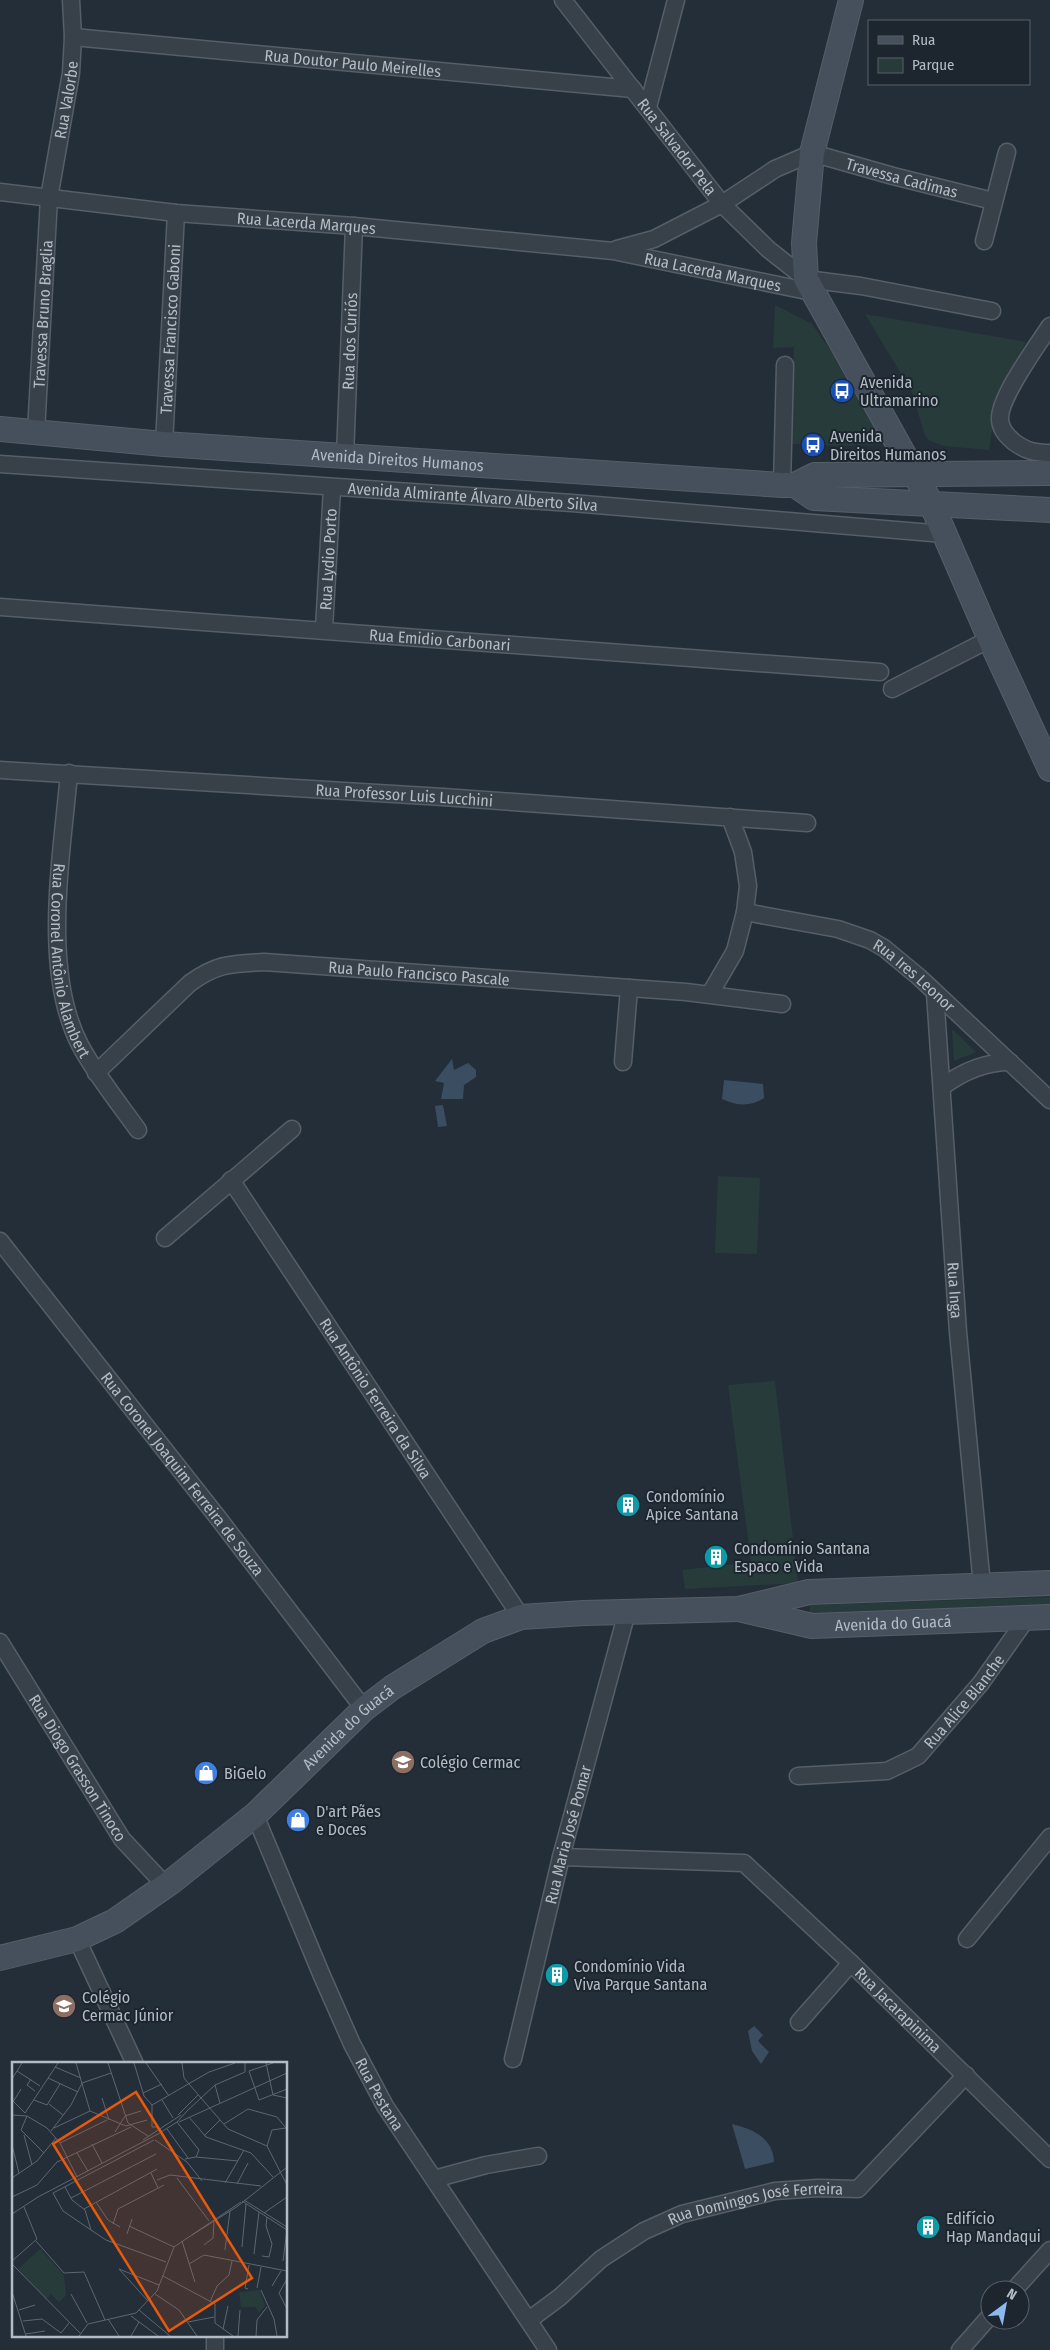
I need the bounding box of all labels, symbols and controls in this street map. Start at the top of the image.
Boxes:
legend [868,20,1030,85]
text: Rua [912,31,935,49]
street label: Rua Doutor Paulo Meirelles [264,46,442,81]
text: Parque [912,56,955,74]
street label: Rua Valorbe [51,60,82,140]
street label: Rua Salvador Pela [633,95,721,199]
street label: Travessa Cadimas [844,154,960,202]
street label: Rua Lacerda Marques [236,208,377,238]
street label: Travessa Bruno Braglia [29,240,57,389]
street label: Travessa Francisco Gaboni [157,244,184,415]
street label: Rua Lacerda Marques [643,249,783,295]
street label: Rua dos Curiós [339,292,361,390]
place label: Avenida Ultramarino [860,373,938,410]
bus stop icon: Avenida Ultramarino [829,378,855,404]
place label: Avenida Direitos Humanos [830,427,946,464]
bus stop icon: Avenida Direitos Humanos [800,432,826,458]
street label: Avenida Direitos Humanos [311,445,485,475]
street label: Avenida Almirante Álvaro Alberto Silva [347,479,599,515]
street label: Rua Lydio Porto [316,508,341,611]
street label: Rua Emidio Carbonari [368,625,511,655]
street label: Rua Professor Luis Lucchini [315,780,494,811]
street label: Rua Coronel Antônio Alambert [47,863,95,1062]
street label: Rua Ires Leonor [870,935,959,1016]
street label: Rua Paulo Francisco Pascale [328,958,510,989]
street label: Rua Inga [943,1262,966,1319]
street label: Rua Antônio Ferreira da Silva [315,1315,436,1482]
street label: Rua Coronel Joaquim Ferreira de Souza [97,1369,268,1580]
place label: Condomínio Apice Santana [646,1487,739,1524]
building icon: Condomínio Apice Santana [615,1492,641,1518]
place label: Condomínio Santana Espaco e Vida [734,1539,870,1576]
building icon: Condomínio Santana Espaco e Vida [703,1544,729,1570]
street label: Avenida do Guacá [834,1612,952,1635]
street label: Rua Alice Blanche [920,1651,1008,1752]
street label: Avenida do Guacá [299,1681,397,1774]
street label: Rua Diogo Grasson Tinoco [25,1691,130,1845]
school or university icon: Colégio Cermac [390,1749,416,1775]
place label: Colégio Cermac [420,1753,520,1772]
shop icon: BiGelo [193,1760,219,1786]
street label: Rua Maria José Pomar [541,1763,595,1906]
place label: BiGelo [224,1764,266,1783]
place label: D'art Pães e Doces [316,1802,381,1839]
shop icon: D'art Pães e Doces [285,1807,311,1833]
place label: Condomínio Vida Viva Parque Santana [574,1957,707,1994]
building icon: Condomínio Vida Viva Parque Santana [544,1962,570,1988]
street label: Rua Jacarapinima [851,1963,945,2057]
place label: Colégio Cermac Júnior [82,1988,174,2025]
school or university icon: Colégio Cermac Júnior [51,1993,77,2019]
street label: Rua Pestana [351,2055,408,2134]
inset map [12,2062,288,2338]
street label: Rua Domingos José Ferreira [665,2179,843,2229]
place label: Edifício Hap Mandaqui [946,2209,1041,2246]
building icon: Edifício Hap Mandaqui [915,2214,941,2240]
north arrow [980,2280,1030,2330]
text: N [1004,2285,1020,2304]

